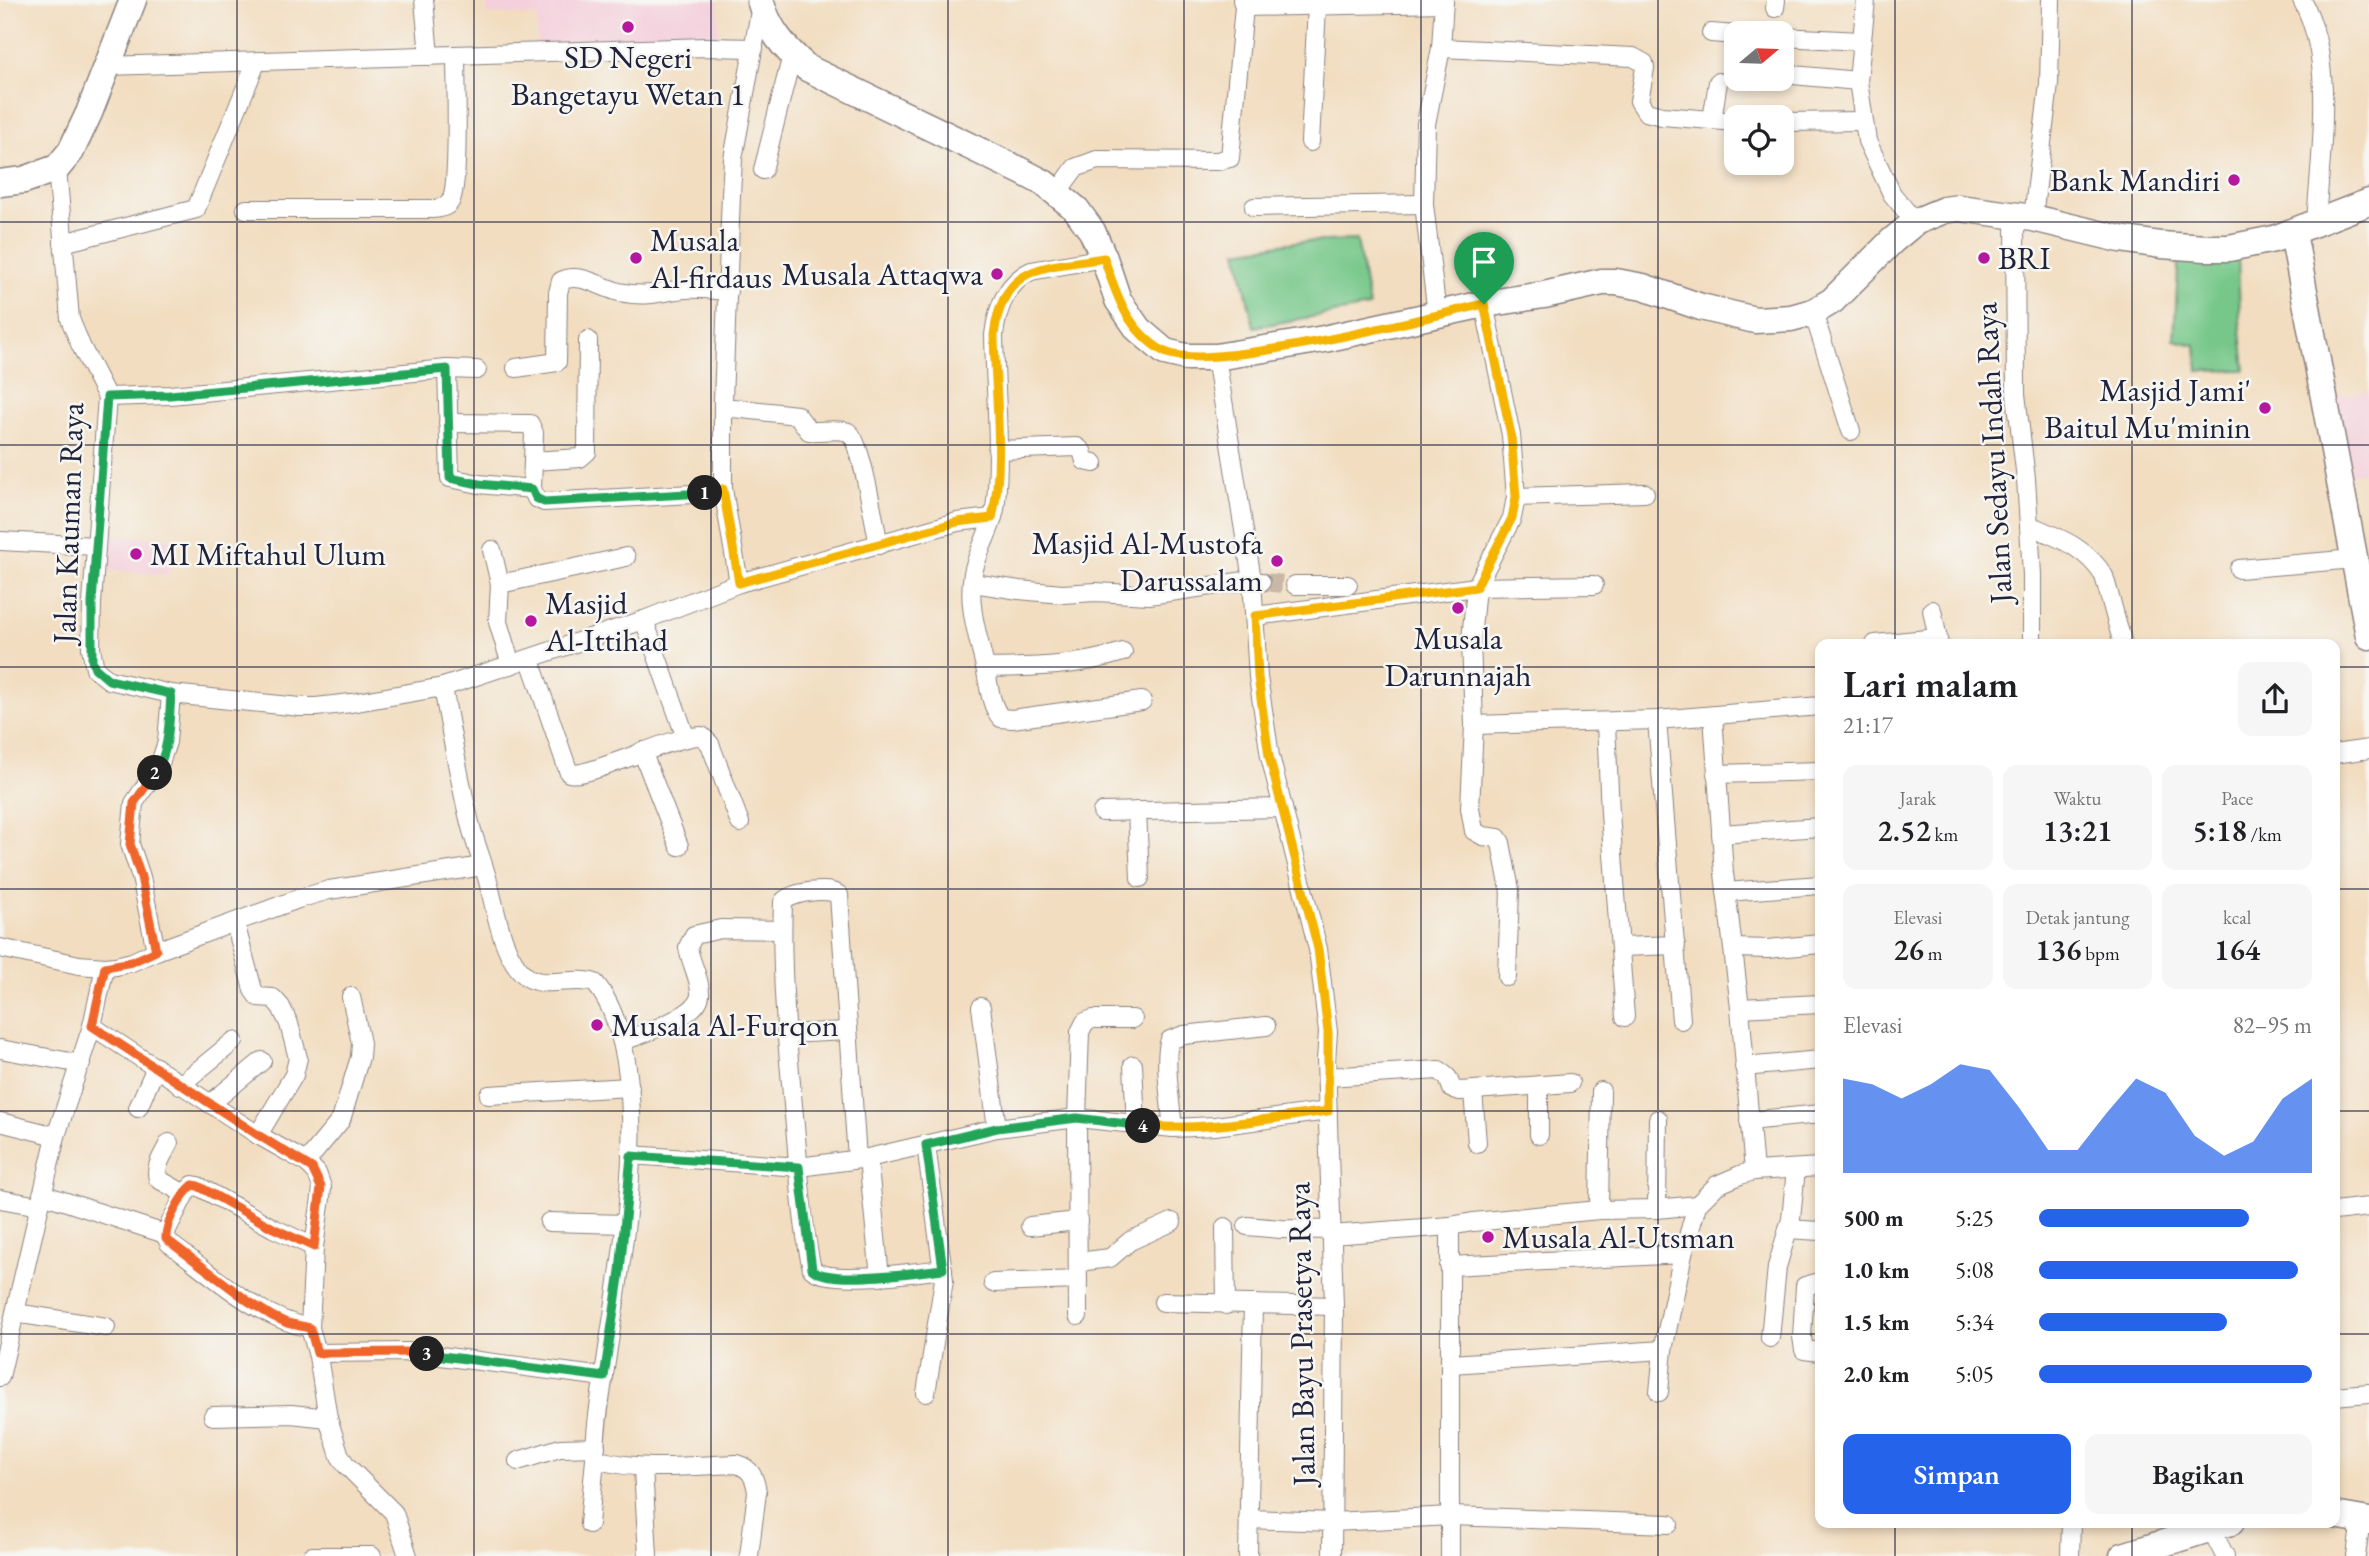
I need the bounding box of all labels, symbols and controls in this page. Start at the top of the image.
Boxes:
marker: SD Negeri Bangetayu Wetan 1 [620,19,636,35]
north arrow [1724,21,1794,91]
map controls [1724,21,1794,175]
place label: SD Negeri Bangetayu Wetan 1 [511,36,745,115]
button: locate [1724,105,1794,175]
place label: Bank Mandiri [2050,159,2220,201]
marker: Bank Mandiri [2226,172,2242,188]
place label: Musala Al-firdaus [649,219,772,298]
pin [1454,232,1514,304]
place label: BRI [1998,237,2051,279]
icon: arrive [1465,243,1503,281]
marker: Musala Al-firdaus [628,250,644,266]
marker: BRI [1976,250,1992,266]
place label: Musala Attaqwa [781,253,983,295]
marker: Musala Attaqwa [989,266,1005,282]
street label: Jalan Sedayu Indah Raya [1964,301,2022,608]
place label: Masjid Jami' Baitul Mu'minin [2044,369,2251,448]
marker: Masjid Jami' Baitul Mu'minin [2257,400,2273,416]
street label: Jalan Kauman Raya [43,401,93,647]
pin: 1 [688,476,722,510]
text: 1 [699,480,710,505]
place label: Masjid Al-Mustofa Darussalam [1031,522,1263,601]
place label: MI Miftahul Ulum [150,533,386,575]
marker: MI Miftahul Ulum [128,546,144,562]
marker: Masjid Al-Mustofa Darussalam [1269,553,1285,569]
place label: Masjid Al-Ittihad [544,582,669,661]
marker: Musala Darunnajah [1450,600,1466,616]
marker: Masjid Al-Ittihad [523,613,539,629]
place label: Musala Darunnajah [1384,617,1532,696]
text: Lari malam [1843,659,2018,708]
button: share [2238,662,2312,736]
text: 21:17 [1843,710,1893,740]
pin: 2 [138,756,172,790]
text: 2 [149,760,160,785]
text: Jarak [1899,786,1936,811]
text: Waktu [2054,786,2101,811]
text: Pace [2221,786,2253,811]
text: 2.52 [1877,811,1931,850]
text: 13:21 [2043,811,2112,850]
text: 5:18 [2192,811,2247,850]
text: km [1931,822,1958,847]
text: /km [2247,822,2282,847]
text: Elevasi [1893,905,1942,930]
text: Detak jantung [2025,905,2130,930]
text: kcal [2223,905,2251,930]
text: 26 [1893,930,1924,969]
text: 136 [2035,930,2081,969]
text: 164 [2214,930,2260,969]
text: m [1924,941,1943,966]
text: bpm [2081,941,2120,966]
place label: Musala Al-Furqon [611,1004,839,1046]
text: Elevasi [1843,1010,1902,1040]
text: 82–95 m [2233,1010,2312,1040]
marker: Musala Al-Furqon [589,1017,605,1033]
pin: 4 [1126,1108,1160,1144]
text: 4 [1137,1113,1148,1138]
street label: Jalan Bayu Prasetya Raya [1277,1181,1325,1489]
text: 500 m [1843,1203,1904,1233]
text: 5:25 [1955,1203,1994,1233]
place label: Musala Al-Utsman [1502,1216,1735,1258]
marker: Musala Al-Utsman [1480,1229,1496,1245]
text: 1.0 km [1843,1255,1910,1285]
text: 5:08 [1955,1255,1994,1285]
text: 1.5 km [1843,1307,1910,1337]
text: 5:34 [1955,1307,1994,1337]
pin: 3 [410,1336,444,1372]
text: 3 [421,1341,432,1366]
text: 2.0 km [1843,1359,1910,1389]
text: 5:05 [1955,1359,1994,1389]
button: Simpan [1843,1434,2071,1514]
button: Bagikan [2085,1434,2312,1514]

